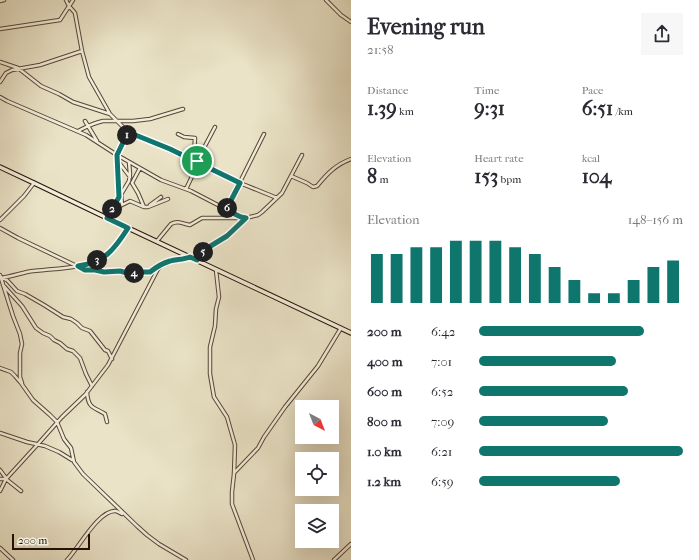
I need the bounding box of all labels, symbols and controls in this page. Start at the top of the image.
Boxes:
button: share [641,13,683,55]
text: Evening run [367,14,485,40]
text: 21:58 [367,42,394,57]
text: Distance [367,84,408,97]
text: Time [474,84,499,97]
text: Pace [582,84,604,97]
text: 1.39 [367,97,397,120]
text: 9:31 [474,97,505,120]
text: 6:51 [582,97,613,120]
text: km [397,105,414,118]
text: /km [613,105,633,118]
pin: 1 [117,125,137,145]
text: 1 [125,128,129,141]
pin [180,144,214,178]
icon: arrive [186,150,208,172]
text: Elevation [367,152,411,165]
text: Heart rate [474,152,524,165]
text: kcal [582,152,600,165]
text: 8 [367,165,377,188]
text: 153 [474,165,498,188]
text: 104 [582,165,611,188]
text: m [377,173,389,186]
text: bpm [498,173,521,186]
pin: 6 [217,198,237,218]
pin: 2 [102,199,122,219]
text: 6 [224,201,230,214]
text: 2 [109,202,115,215]
text: Elevation [367,212,420,227]
text: 148–156 m [628,212,683,227]
pin: 5 [193,242,213,262]
text: 5 [201,245,205,258]
pin: 3 [87,250,107,270]
text: 3 [95,253,99,266]
pin: 4 [124,263,144,283]
text: 4 [131,266,137,279]
text: 200 m [367,324,402,339]
text: 6:42 [431,324,456,339]
text: 400 m [367,354,403,369]
text: 7:01 [431,354,452,369]
text: 600 m [367,384,402,399]
text: 6:52 [431,384,454,399]
north arrow [295,400,339,444]
map controls [295,400,339,548]
text: 800 m [367,414,401,429]
text: 7:09 [431,414,454,429]
text: 1.0 km [367,444,402,459]
text: 6:21 [431,444,453,459]
button: locate [295,452,339,496]
text: 1.2 km [367,474,401,489]
text: 6:59 [431,474,454,489]
button: layers [295,504,339,548]
scale bar [12,532,90,551]
text: 200 m [18,534,47,547]

